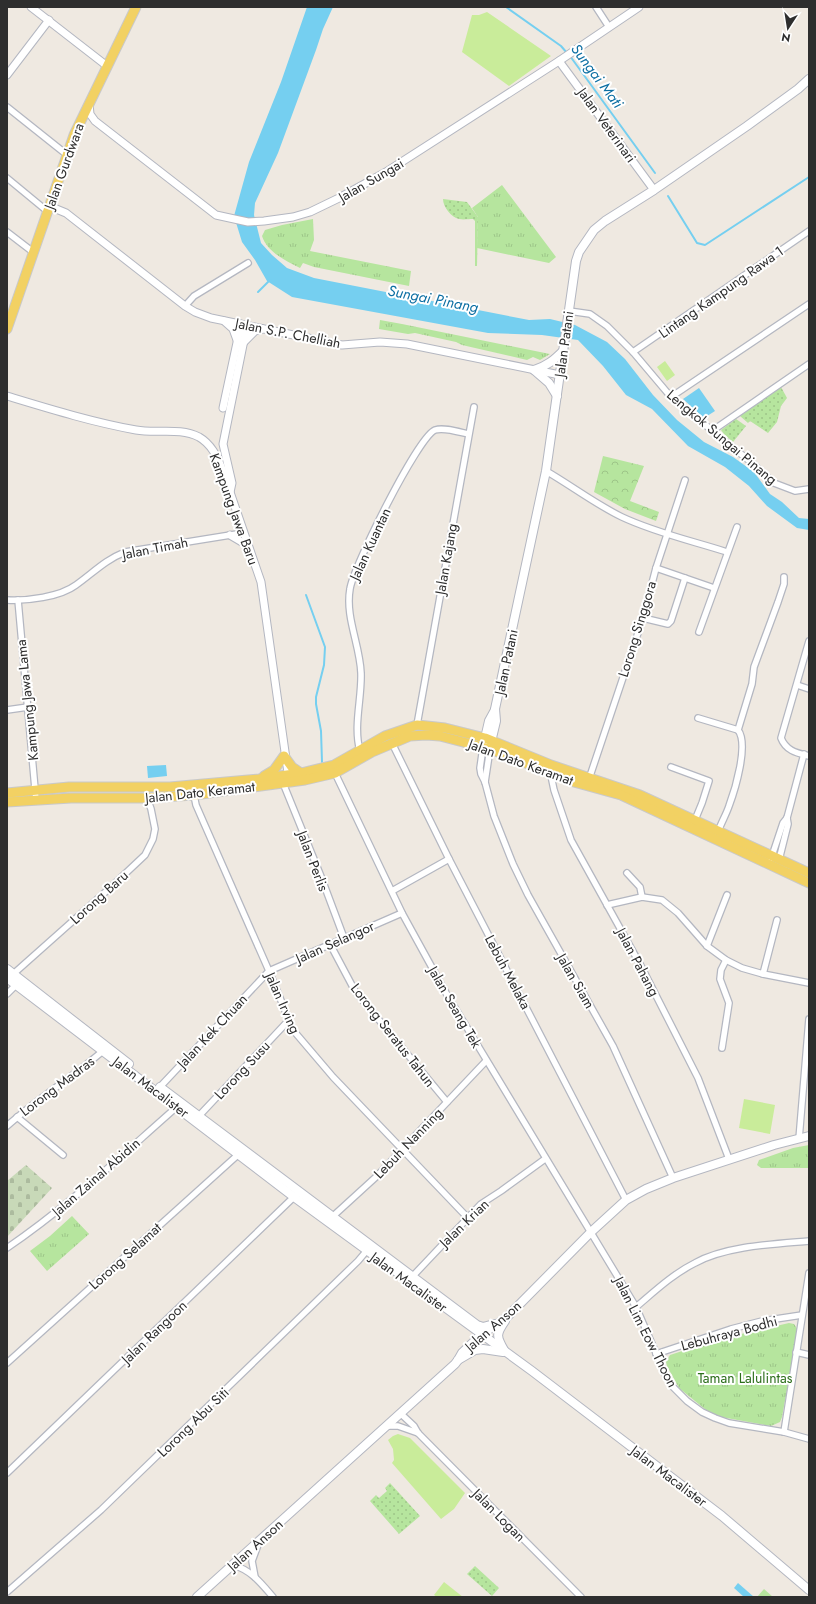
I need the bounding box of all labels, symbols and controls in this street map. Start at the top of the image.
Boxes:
north arrow [768,8,808,48]
text: N [780,29,792,47]
water label: Sungai Mati [565,39,629,113]
street label: Jalan Veterinari [572,82,641,167]
street label: Jalan Gurdwara [38,120,89,214]
street label: Jalan Sungai [333,153,407,208]
street label: Lintang Kampung Rawa 1 [654,241,788,343]
water label: Sungai Pinang [386,279,481,319]
street label: Jalan Patani [549,310,579,380]
street label: Jalan S.P. Chelliah [232,313,342,353]
street label: Lengkok Sungai Pinang [663,385,781,489]
street label: Kampung Jawa Baru [204,450,264,568]
street label: Jalan Kuantan [344,504,396,585]
street label: Jalan Kajang [430,522,462,598]
street label: Jalan Timah [118,532,190,565]
street label: Lorong Singgora [613,578,661,680]
street label: Jalan Patani [489,627,523,699]
street label: Kampung Jawa Lama [11,638,43,762]
street label: Jalan Dato Keramat [464,733,577,790]
street label: Jalan Dato Keramat [142,776,257,808]
street label: Jalan Perlis [292,826,334,894]
street label: Lorong Baru [65,865,133,929]
street label: Jalan Selangor [291,916,378,969]
street label: Jalan Pahang [611,922,664,1000]
street label: Lebuh Melaka [480,931,536,1013]
street label: Jalan Siam [551,948,600,1012]
street label: Jalan Seang Tek [423,961,487,1052]
street label: Jalan Irving [260,967,305,1037]
street label: Lorong Seratus Tahun [346,979,440,1091]
street label: Jalan Kek Chuan [171,989,252,1074]
street label: Lorong Susu [210,1036,274,1104]
street label: Jalan Macalister [107,1050,193,1122]
street label: Lorong Madras [15,1051,99,1121]
street label: Lebuh Nanning [369,1103,447,1183]
street label: Jalan Zainal Abidin [46,1133,144,1222]
street label: Jalan Krian [433,1194,493,1253]
street label: Lorong Selamat [84,1218,166,1294]
street label: Jalan Macalister [365,1246,452,1317]
street label: Jalan Lim Eow Thoon [608,1271,683,1391]
street label: Jalan Rangoon [115,1296,191,1370]
street label: Jalan Anson [459,1296,526,1357]
street label: Lebuhraya Bodhi [679,1311,779,1355]
park label: Taman Lalulintas [698,1368,793,1388]
street label: Lorong Abu Siti [153,1383,233,1461]
street label: Jalan Macalister [625,1439,711,1511]
street label: Jalan Logan [467,1483,530,1546]
street label: Jalan Anson [221,1515,287,1577]

